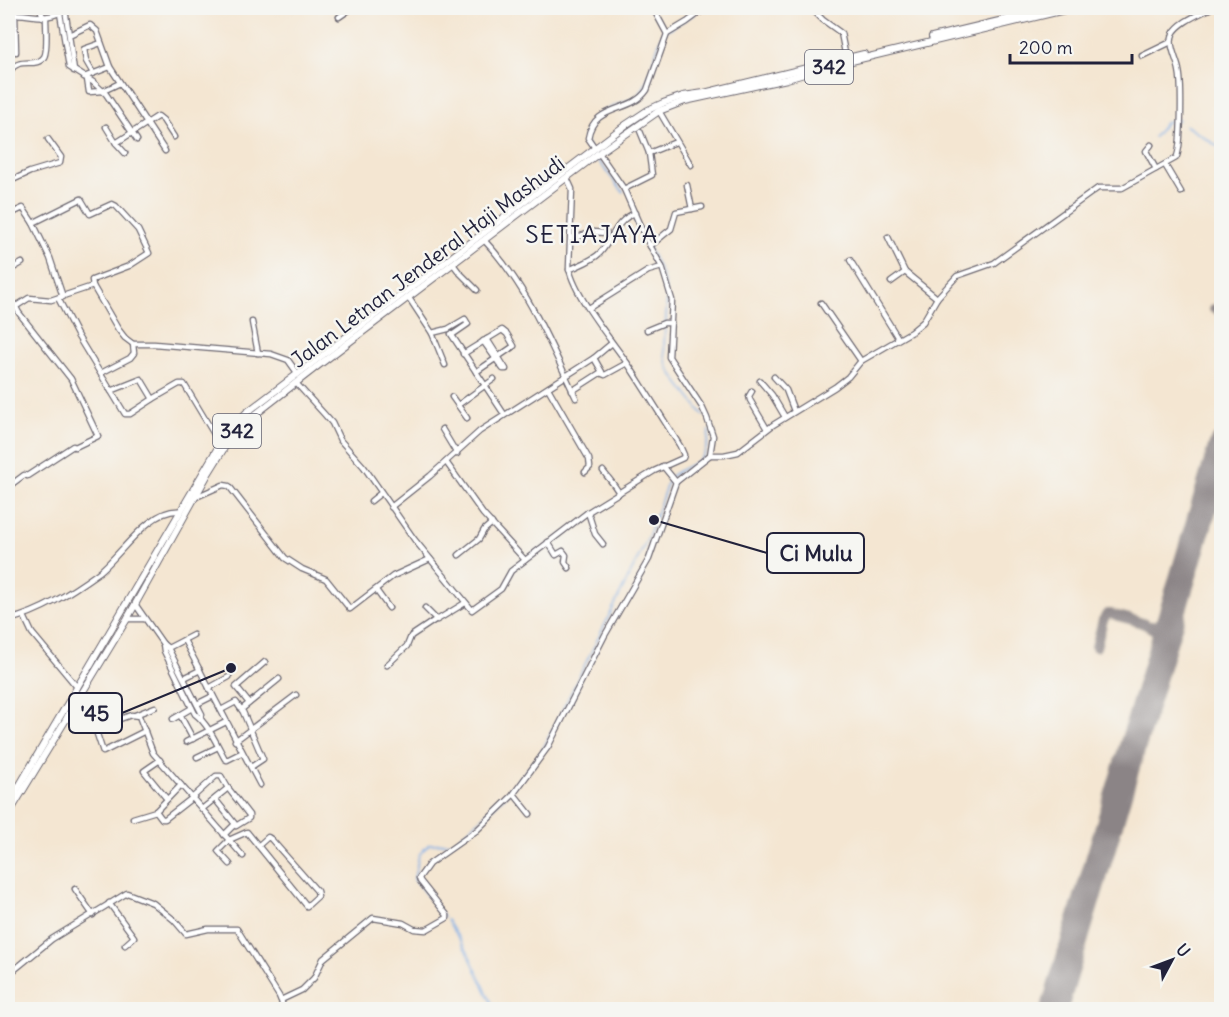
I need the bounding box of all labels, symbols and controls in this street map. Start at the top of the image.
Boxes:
scale bar [1010,27,1132,65]
text: 200 m [1019,36,1073,59]
road number: 342 [805,50,853,84]
street label: Jalan Letnan Jenderal Haji Mashudi [285,150,570,373]
district label: SETIAJAYA [525,219,659,249]
road number: 342 [213,414,261,448]
callout: Ci Mulu [767,533,864,573]
text: Ci Mulu [780,539,853,567]
callout: '45 [69,693,122,733]
text: '45 [81,699,109,727]
north arrow [1142,930,1202,990]
text: U [1172,939,1194,961]

